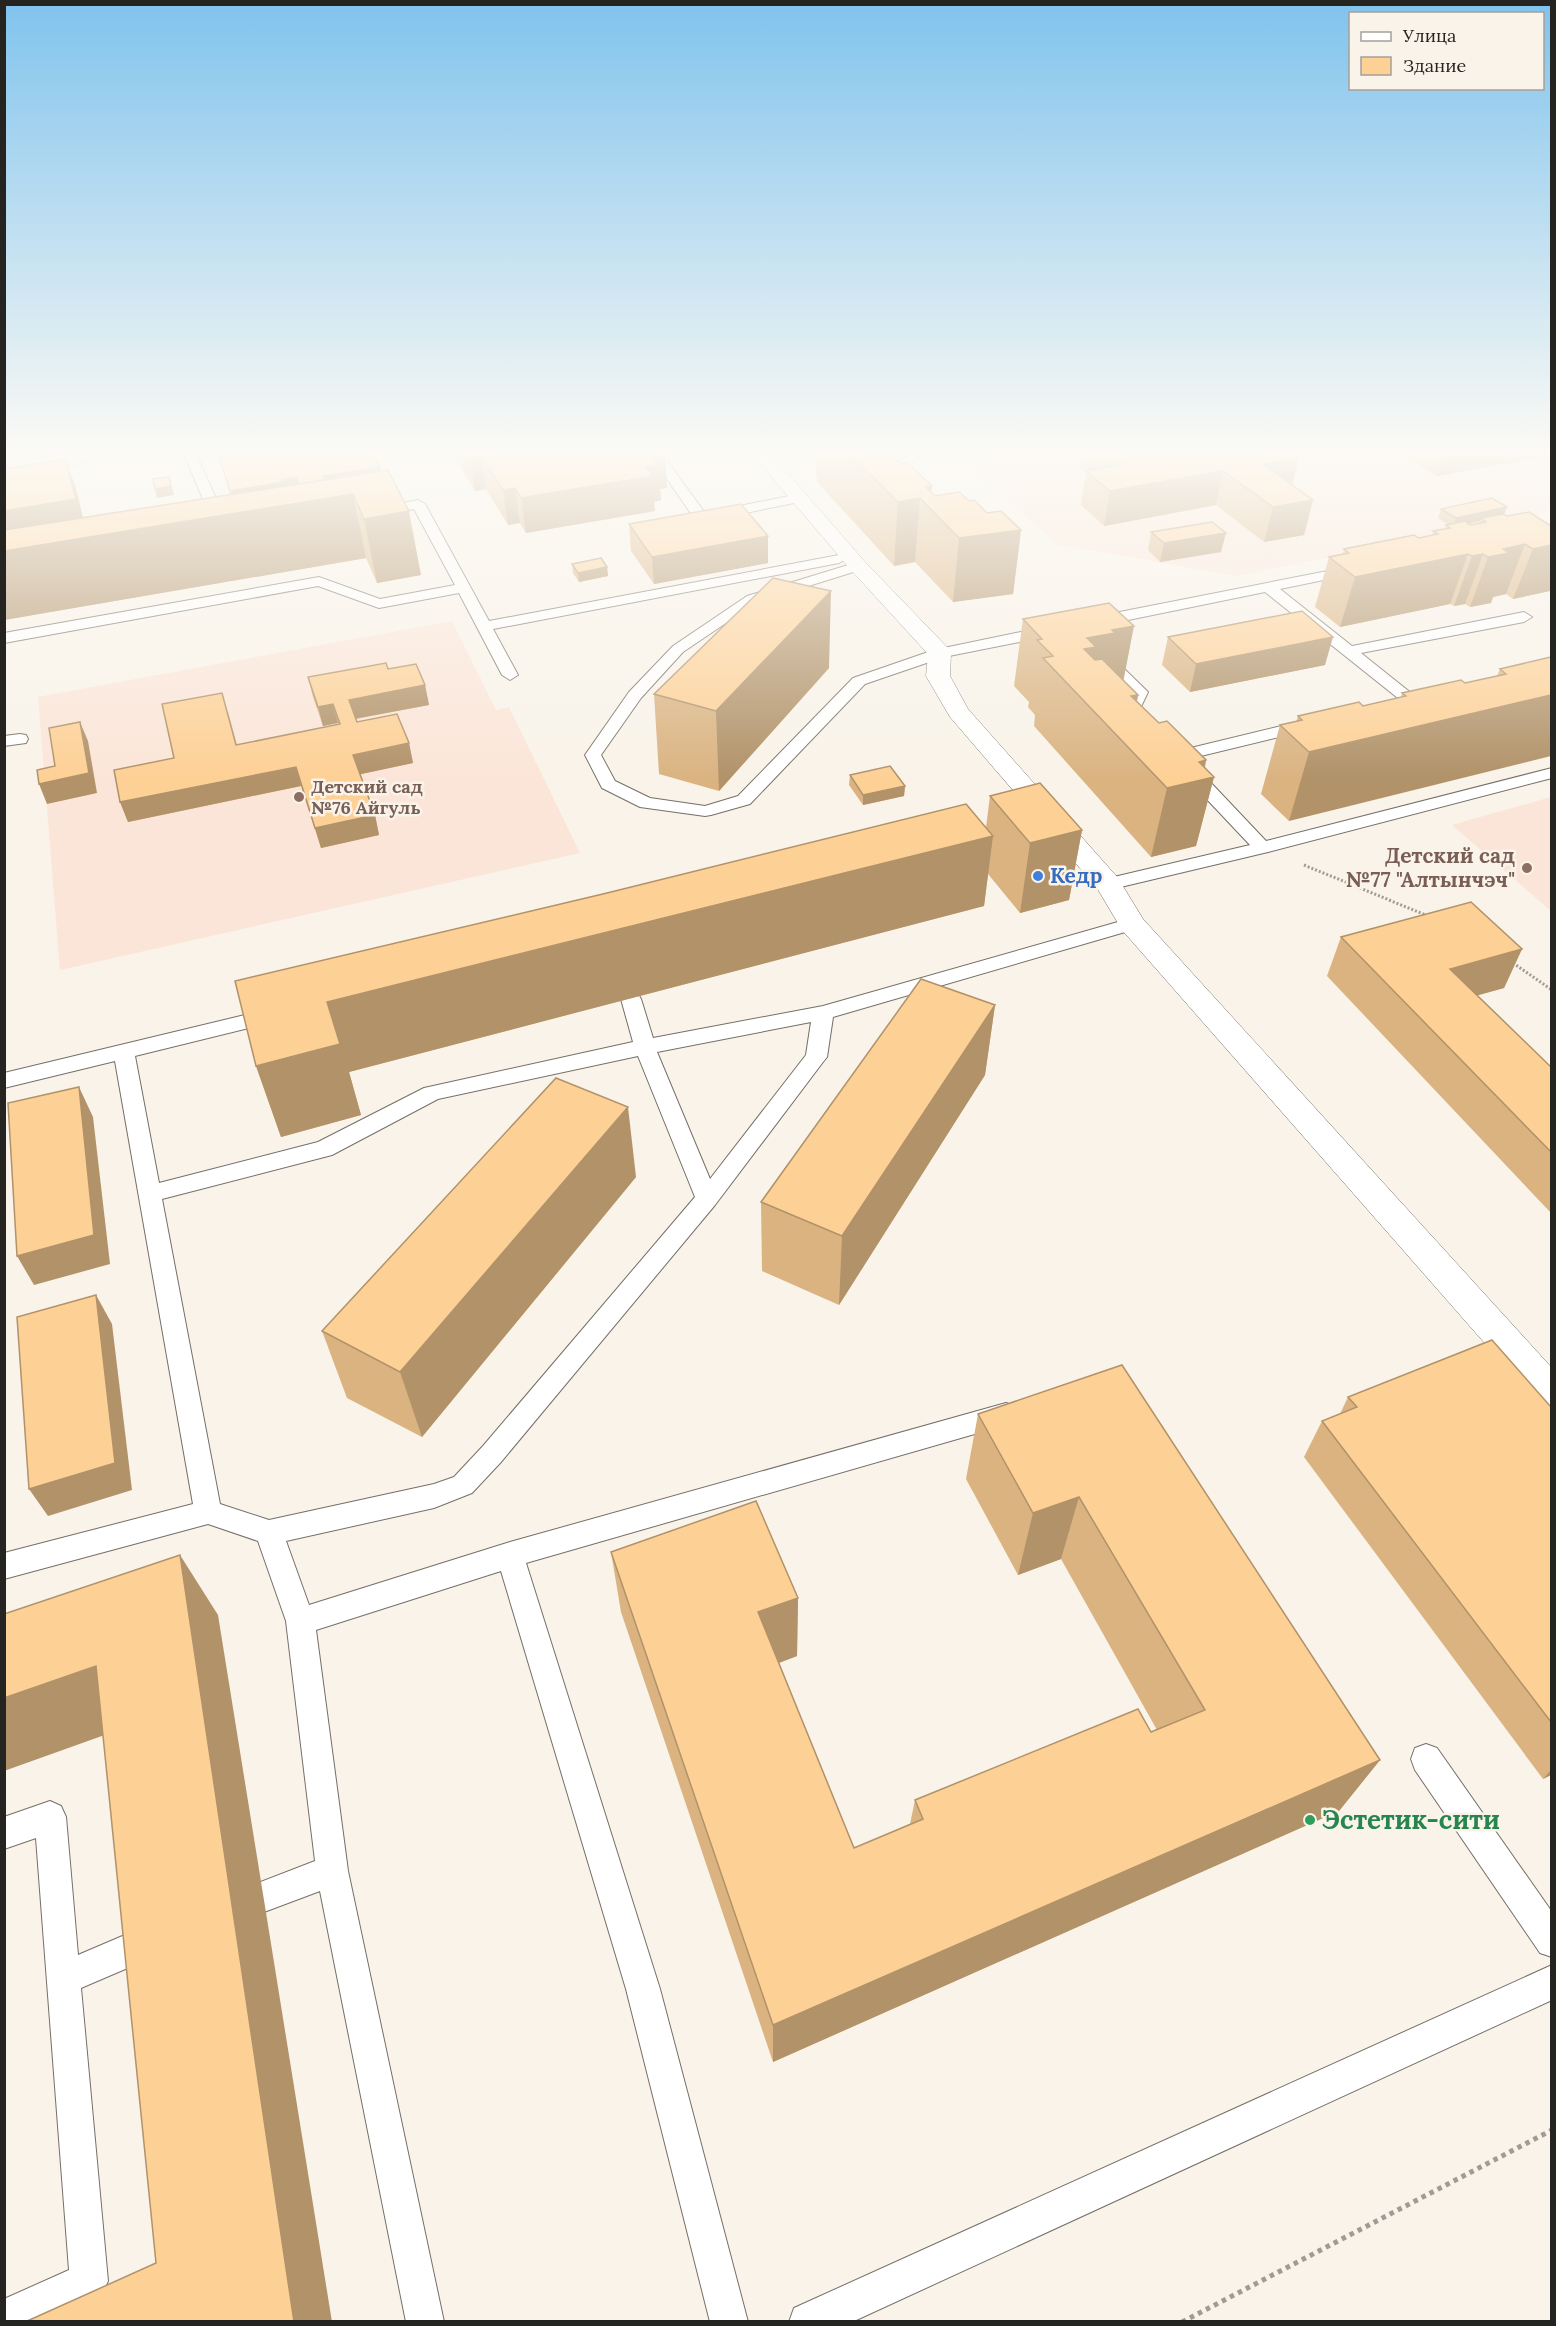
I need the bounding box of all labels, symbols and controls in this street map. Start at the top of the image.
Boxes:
legend [1349,12,1544,90]
text: Улица [1402,24,1456,47]
text: Здание [1403,54,1466,77]
place label: Детский сад №76 Айгуль [311,775,423,819]
marker: Детский сад №76 Айгуль [292,790,306,804]
place label: Детский сад №77 "Алтынчэч" [1346,842,1515,893]
marker: Детский сад №77 "Алтынчэч" [1520,861,1534,875]
place label: Кедр [1050,862,1102,889]
marker: Кедр [1031,869,1045,883]
place label: Эстетик-сити [1322,1803,1500,1836]
marker: Эстетик-сити [1303,1813,1317,1827]

